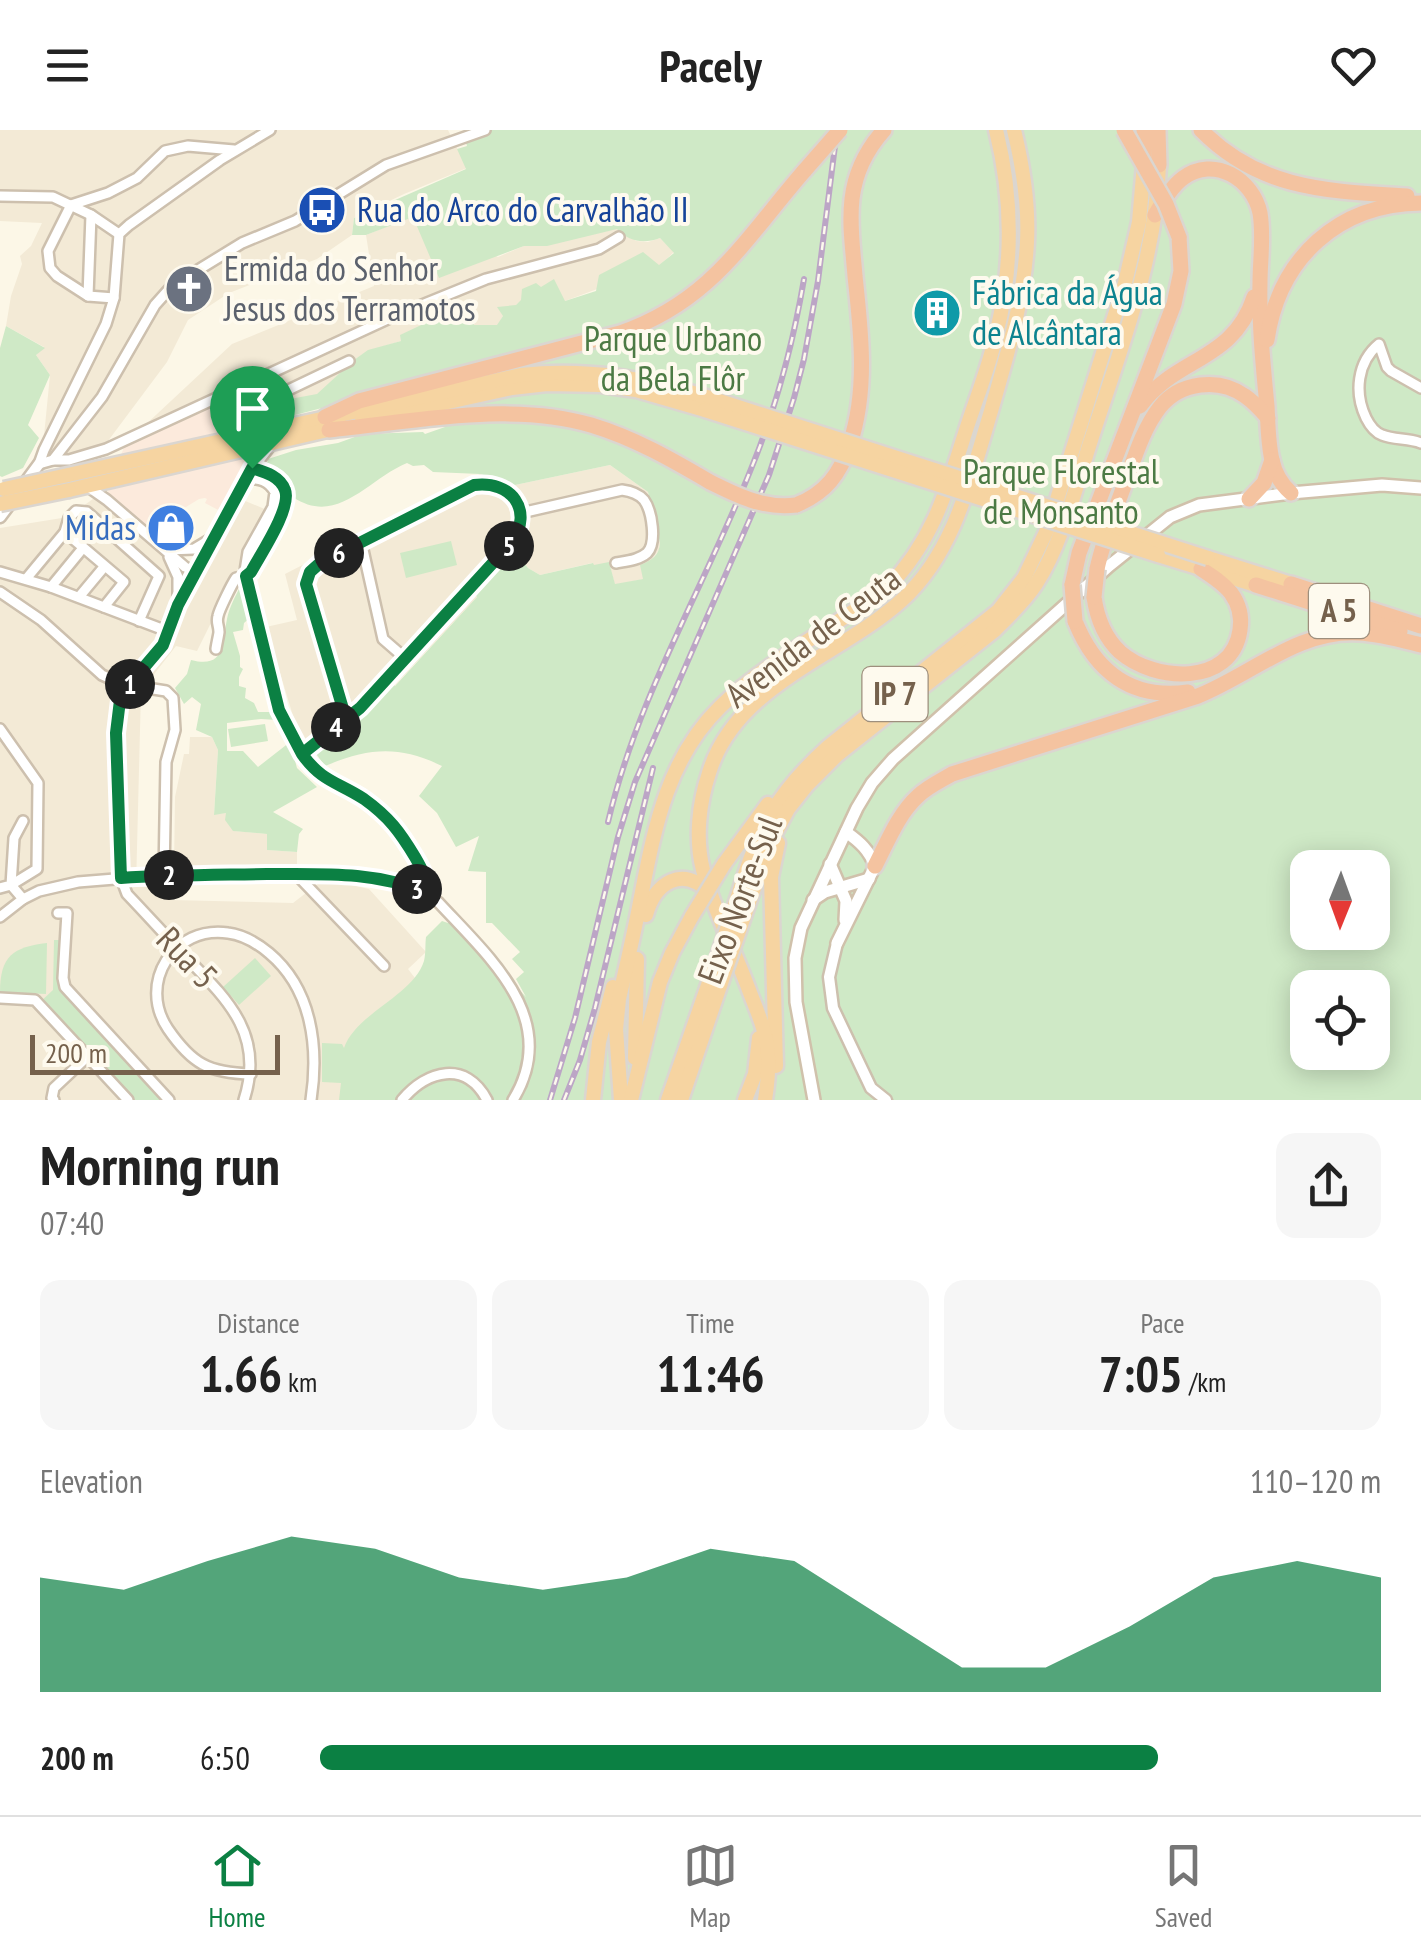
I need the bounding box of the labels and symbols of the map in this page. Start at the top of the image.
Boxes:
bus stop icon: Rua do Arco do Carvalhão II [296,184,348,236]
place label: Rua do Arco do Carvalhão II [357,186,689,232]
place label: Ermida do Senhor Jesus dos Terramotos [223,245,476,331]
church icon: Ermida do Senhor Jesus dos Terramotos [163,263,215,315]
place label: Fábrica da Água de Alcântara [972,269,1163,355]
building icon: Fábrica da Água de Alcântara [911,287,963,339]
park label: Parque Urbano da Bela Flôr [584,315,762,401]
pin [210,366,295,469]
park label: Parque Florestal de Monsanto [963,448,1159,534]
shop icon: Midas [145,502,197,554]
place label: Midas [65,504,136,550]
pin: 5 [484,521,534,571]
pin: 6 [314,528,364,578]
street label: Avenida de Ceuta [715,555,909,717]
road number: A 5 [1309,584,1369,638]
pin: 1 [105,659,155,709]
road number: IP 7 [862,667,928,721]
pin: 4 [311,702,361,752]
street label: Eixo Norte-Sul [686,809,792,990]
pin: 2 [144,850,194,900]
north arrow [1290,850,1390,950]
pin: 3 [392,864,442,914]
street label: Rua 5 [147,916,228,998]
scale bar [30,1030,280,1074]

